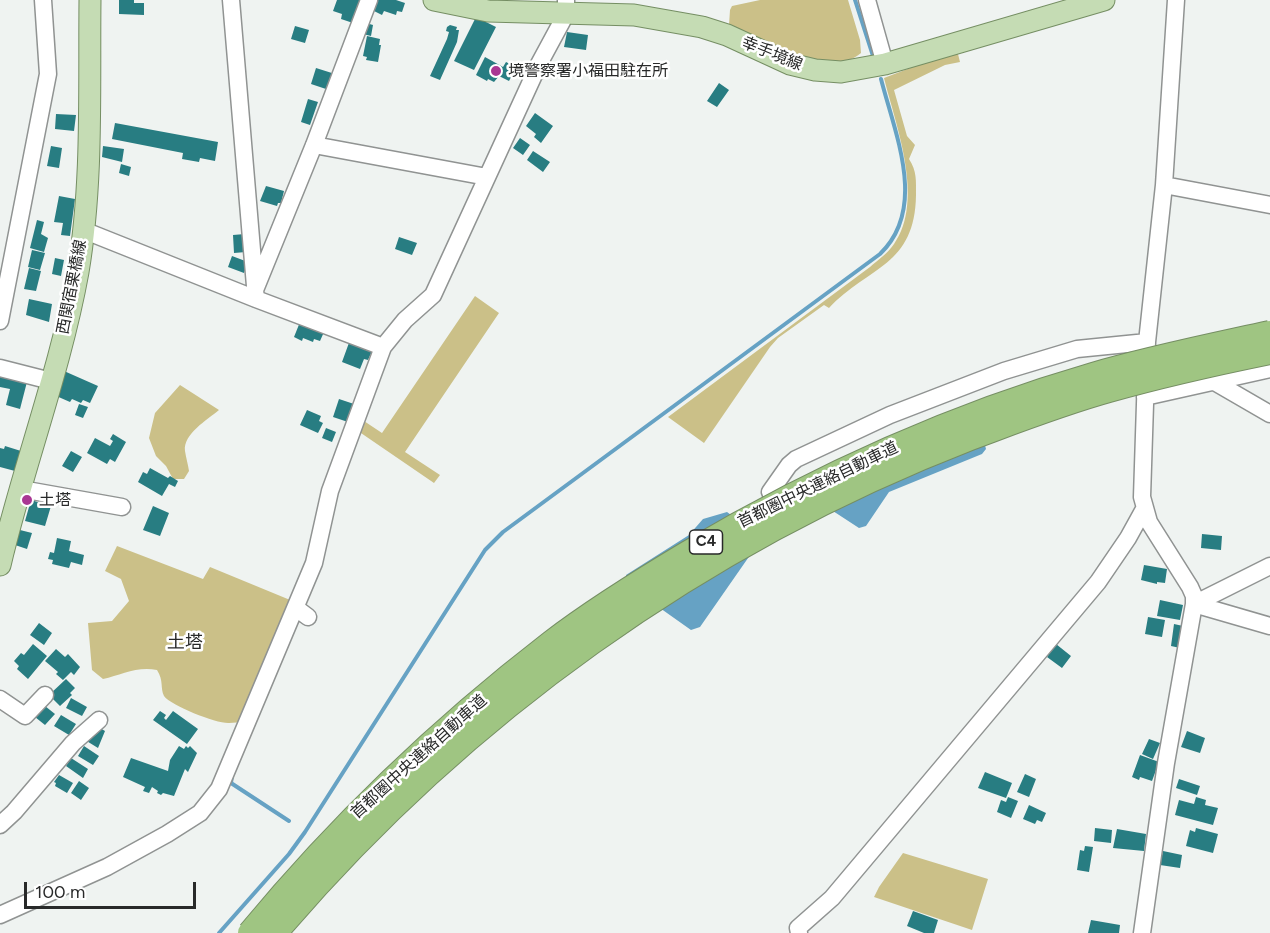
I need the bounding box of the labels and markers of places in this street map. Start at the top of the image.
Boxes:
place label: 境警察署小福田駐在所 [508,61,668,81]
marker: 境警察署小福田駐在所 [489,64,503,78]
place label: 土塔 [39,490,71,510]
marker: 土塔 [20,493,34,507]

